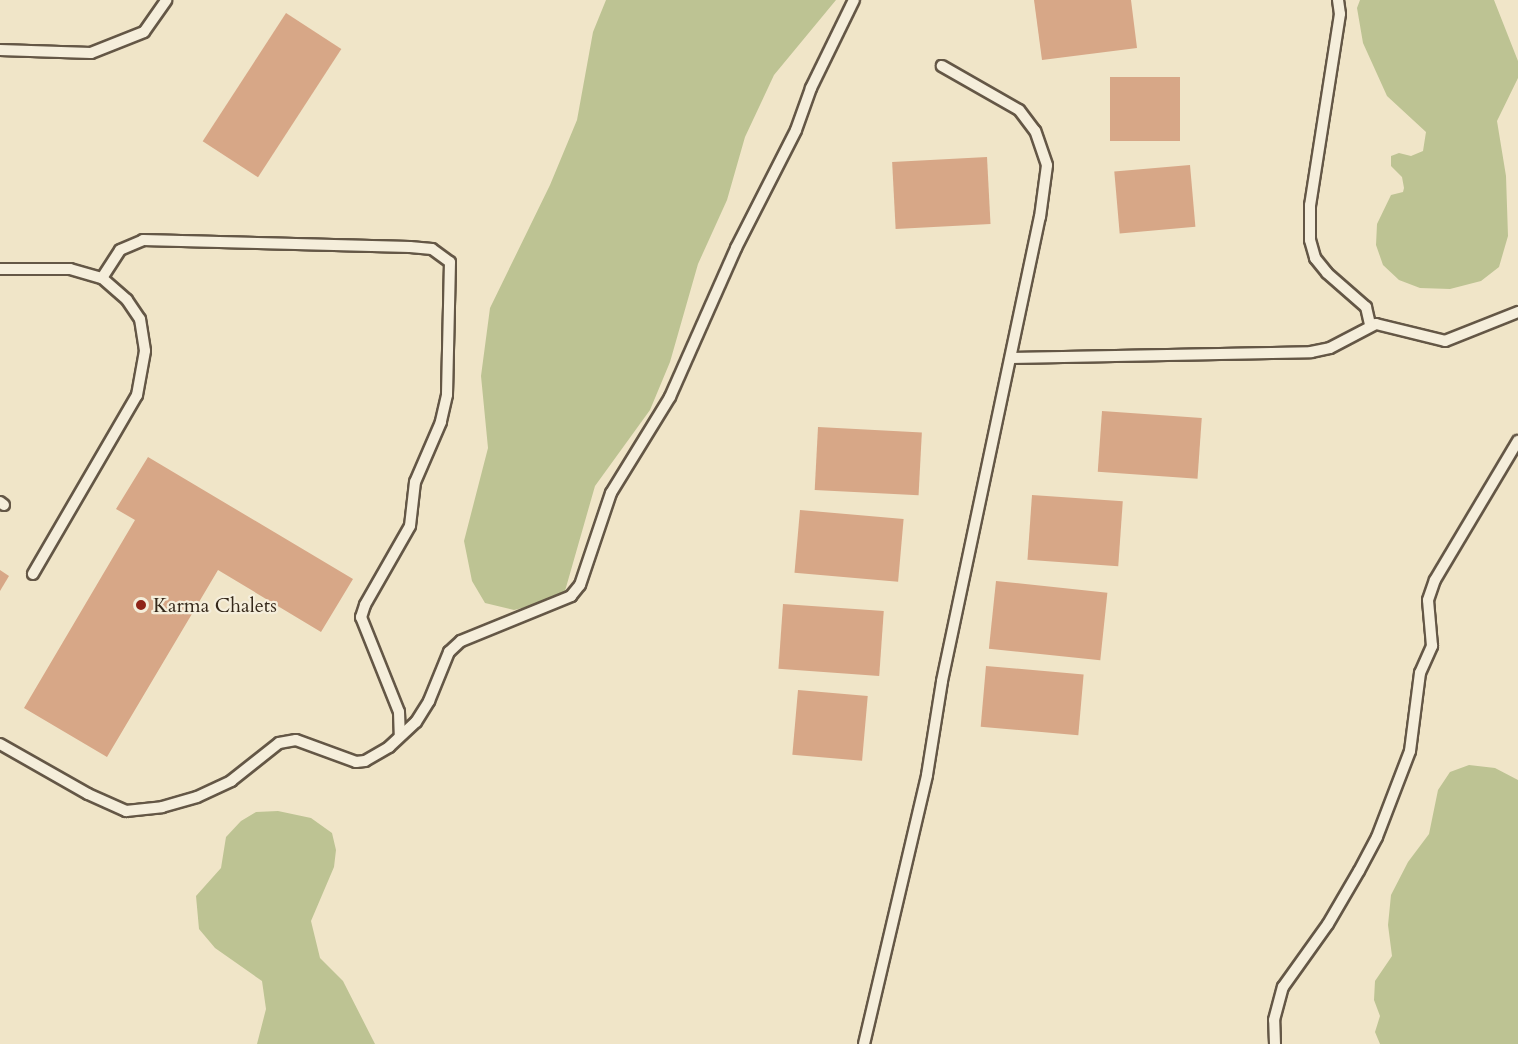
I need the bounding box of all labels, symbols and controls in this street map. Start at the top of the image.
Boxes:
place label: Karma Chalets [153,593,277,617]
marker: Karma Chalets [134,598,148,612]

